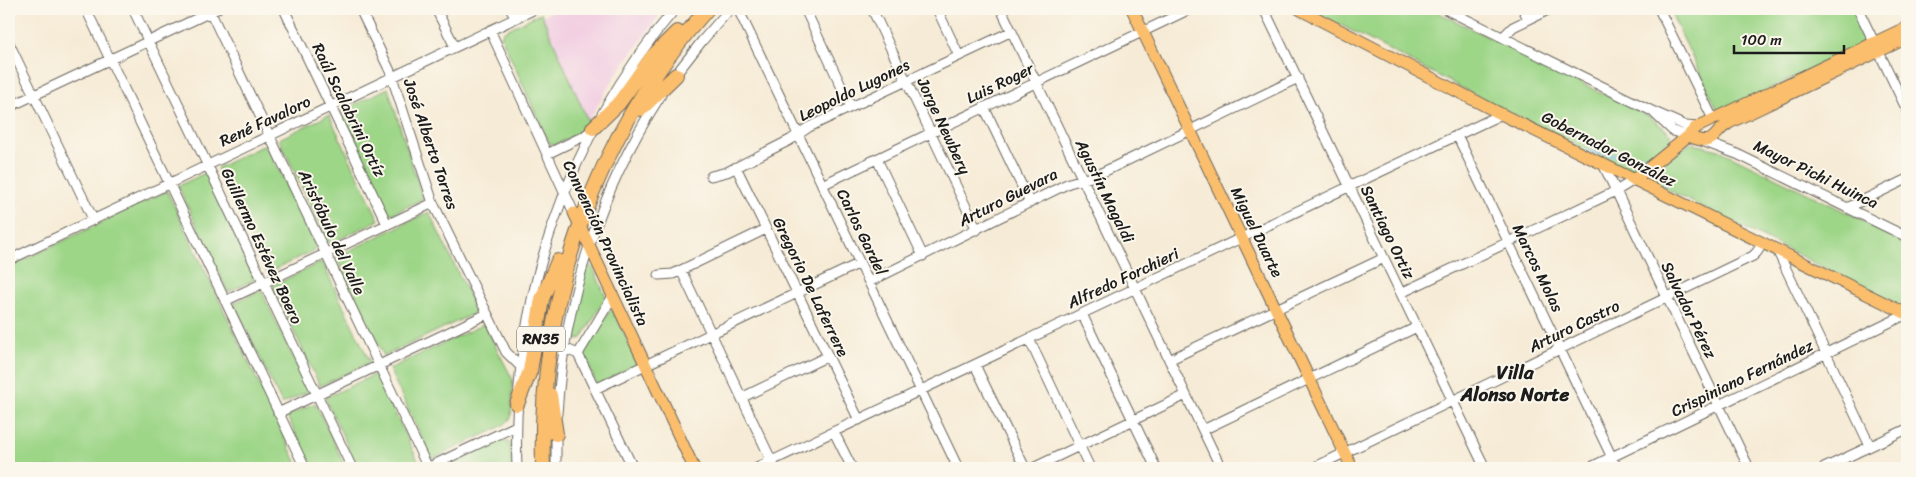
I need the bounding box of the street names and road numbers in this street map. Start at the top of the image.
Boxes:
street label: Raúl Scalabrini Ortíz [304,38,394,183]
street label: Leopoldo Lugones [793,50,915,130]
street label: Luis Roger [961,53,1040,112]
street label: Jorge Newbery [908,72,980,180]
street label: José Alberto Torres [395,74,467,214]
street label: René Favaloro [214,87,316,155]
street label: Gobernador González [1537,102,1682,196]
street label: Mayor Pichi Huinca [1749,131,1883,217]
street label: Agustín Magaldi [1067,133,1143,249]
street label: Convención Provincialista [555,155,657,331]
street label: Arturo Guevara [952,159,1063,235]
street label: Guillermo Estévez Boero [213,163,311,329]
street label: Aristóbulo del Valle [290,163,374,300]
street label: Santiago Ortiz [1353,180,1424,285]
street label: Miguel Duarte [1222,182,1292,283]
street label: Carlos Gardel [828,184,896,281]
street label: Gregorio De Laferrere [765,212,858,362]
street label: Marcos Molas [1504,219,1572,318]
street label: Alfredo Forchieri [1061,239,1184,317]
street label: Salvador Pérez [1653,256,1725,364]
street label: Arturo Castro [1522,291,1625,361]
road number: RN35 [517,326,565,352]
street label: Crispiniano Fernández [1666,331,1819,425]

